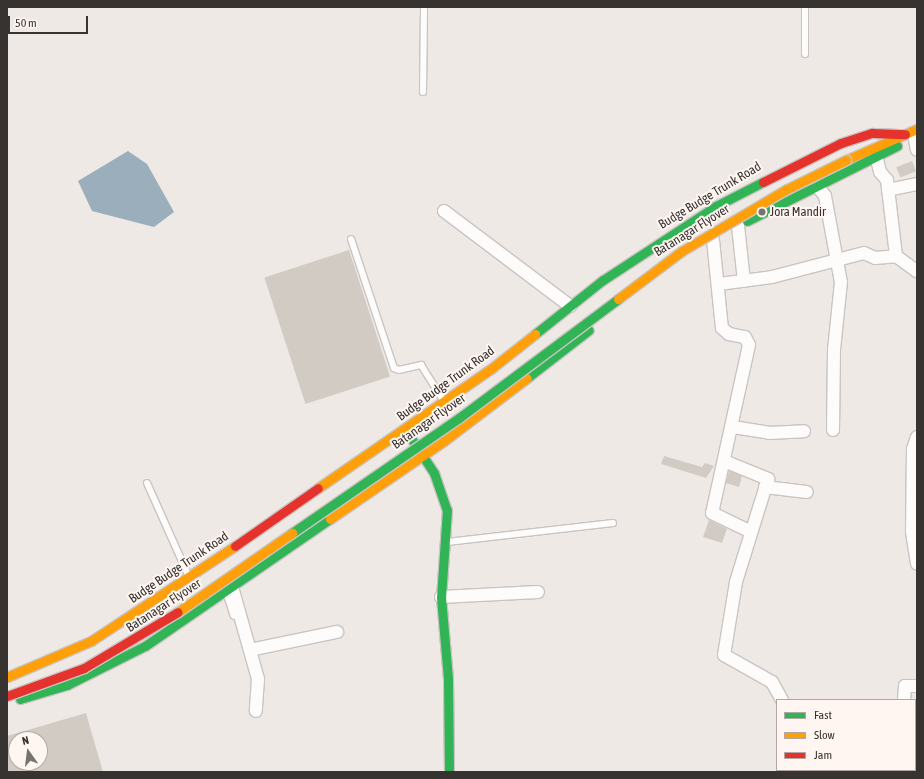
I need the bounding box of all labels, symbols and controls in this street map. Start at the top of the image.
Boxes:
scale bar [10,8,90,34]
text: 50 m [15,16,37,30]
street label: Budge Budge Trunk Road [656,159,764,233]
street label: Batanagar Flyover [651,202,733,260]
place label: Jora Mandir [770,204,826,220]
marker: Jora Mandir [757,207,767,217]
street label: Budge Budge Trunk Road [394,343,498,425]
street label: Batanagar Flyover [389,391,469,453]
street label: Budge Budge Trunk Road [126,529,232,607]
street label: Batanagar Flyover [124,576,204,636]
legend [776,699,916,771]
text: Fast [814,708,832,722]
text: Slow [814,728,835,742]
north arrow [8,731,48,771]
text: N [21,734,30,747]
text: Jam [814,748,832,762]

